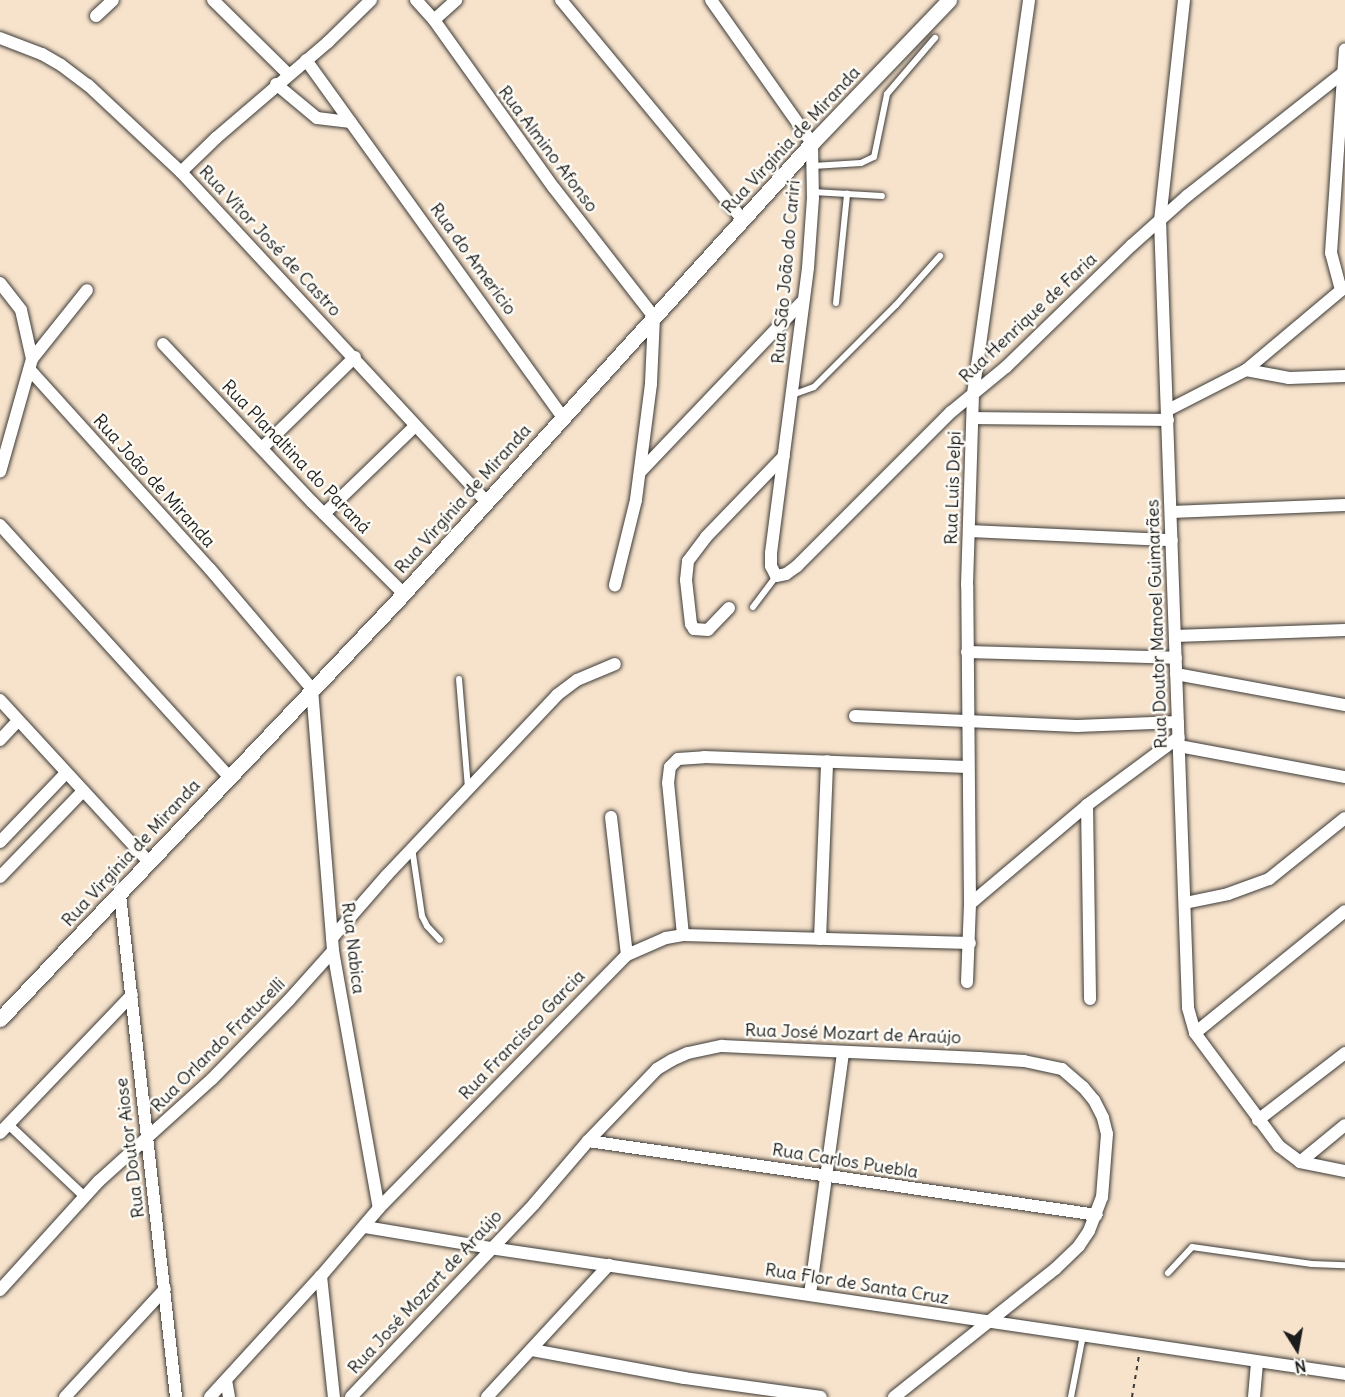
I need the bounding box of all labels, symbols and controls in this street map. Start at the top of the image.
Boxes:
street label: Rua Virgínia de Miranda [717,62,865,218]
street label: Rua Almino Afonso [493,82,603,216]
street label: Rua Vítor José de Castro [194,161,346,321]
street label: Rua São João do Cariri [767,179,805,365]
street label: Rua do Amerício [425,199,521,319]
street label: Rua Henrique de Faria [955,248,1101,388]
street label: Rua Planaltina do Paraná [217,376,375,538]
street label: Rua João de Miranda [88,410,220,552]
street label: Rua Virgínia de Miranda [390,420,536,578]
street label: Rua Luis Delpi [940,431,966,545]
street label: Rua Doutor Manoel Guimarães [1142,499,1172,749]
street label: Rua Virgínia de Miranda [57,775,205,931]
street label: Rua Nabica [337,901,369,995]
street label: Rua Francisco Garcia [454,966,590,1104]
street label: Rua Orlando Fratucelli [146,973,290,1117]
street label: Rua José Mozart de Araújo [744,1019,962,1049]
street label: Rua Doutor Aiose [111,1077,149,1219]
street label: Rua Carlos Puebla [770,1139,920,1183]
street label: Rua José Mozart de Araújo [343,1205,507,1379]
street label: Rua Flor de Santa Cruz [763,1259,951,1309]
north arrow [1267,1319,1327,1379]
text: N [1293,1356,1308,1378]

